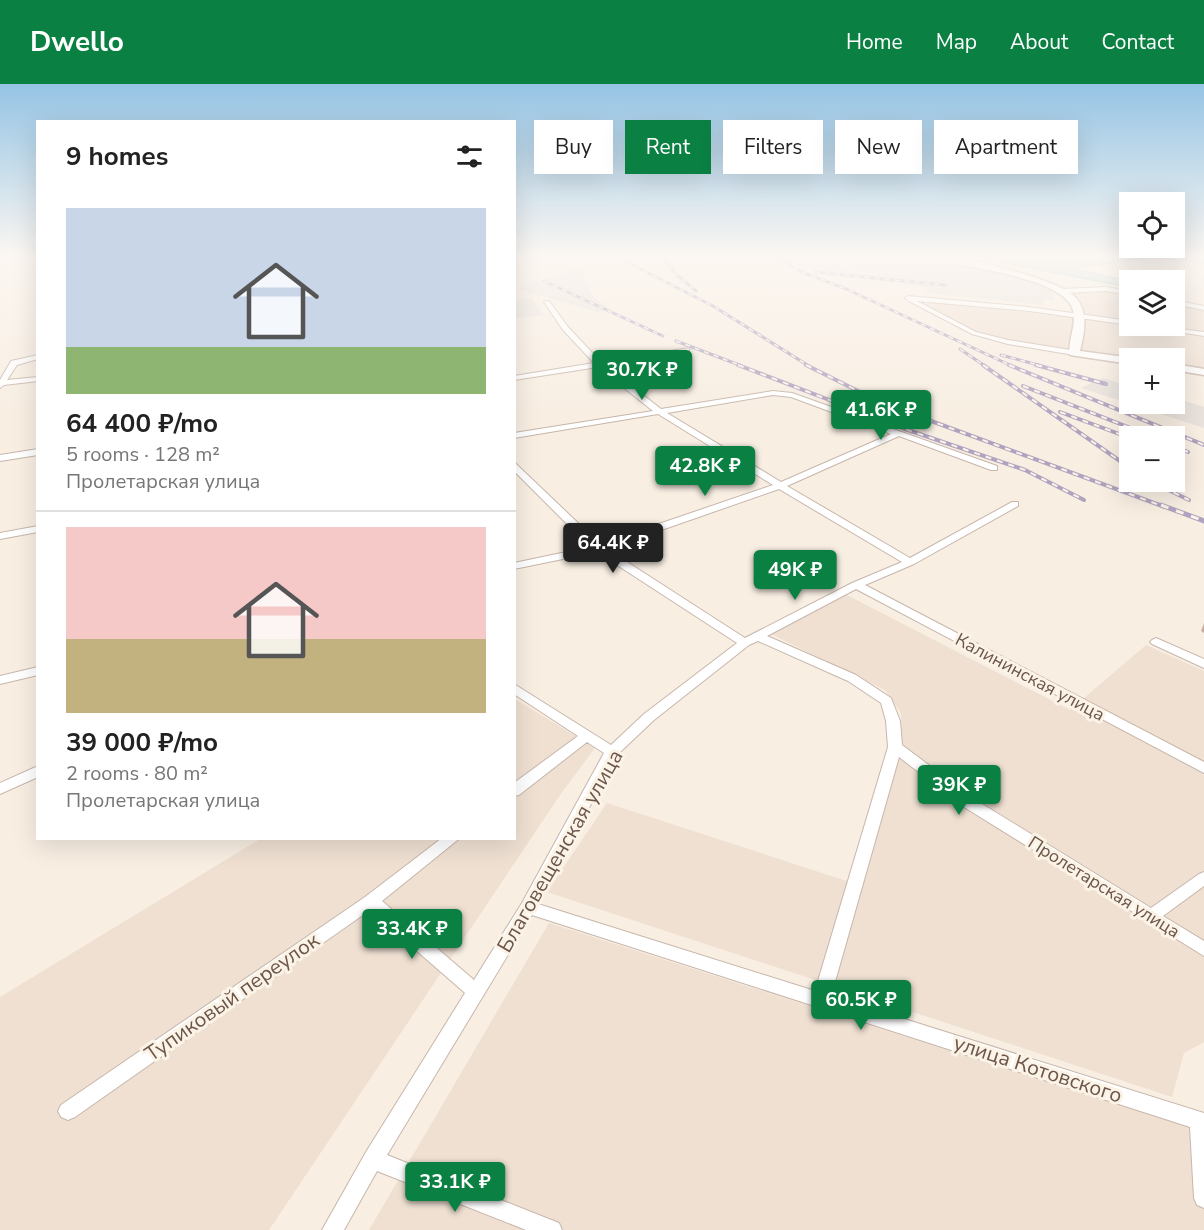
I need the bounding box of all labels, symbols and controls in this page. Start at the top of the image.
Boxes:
text: Dwello [30,23,124,61]
text: Home [846,28,903,56]
text: Map [936,28,977,56]
text: About [1010,28,1068,56]
text: Contact [1101,28,1174,56]
chip: Buy [534,120,613,174]
chip: Rent [625,120,711,174]
chip: Filters [723,120,823,174]
chip: New [835,120,922,174]
chip: Apartment [934,120,1078,174]
text: 9 homes [66,139,168,174]
icon: filters [453,140,486,173]
map controls [1119,192,1185,492]
button: locate [1119,192,1185,258]
icon: home [222,247,330,355]
button: layers [1119,270,1185,336]
button: + [1119,348,1185,414]
pin: 30.7K ₽ [587,350,697,401]
text: 30.7K ₽ [606,356,678,383]
pin: 41.6K ₽ [826,390,936,441]
text: 41.6K ₽ [845,396,917,423]
text: 64 400 ₽/mo [66,406,218,441]
button: − [1119,426,1185,492]
text: 5 rooms · 128 m² [66,441,220,468]
pin: 42.8K ₽ [650,446,760,497]
text: 42.8K ₽ [669,452,741,479]
text: Пролетарская улица [66,468,260,495]
pin: 64.4K ₽ [558,523,668,574]
text: 64.4K ₽ [577,529,649,556]
pin: 49K ₽ [753,550,837,601]
text: 49K ₽ [768,556,822,583]
icon: home [222,566,330,674]
street label: Калининская улица [951,627,1109,727]
text: 39 000 ₽/mo [66,725,218,760]
street label: Благовещенская улица [490,745,630,957]
text: 2 rooms · 80 m² [66,760,208,787]
pin: 39K ₽ [917,765,1001,816]
text: 39K ₽ [932,771,986,798]
text: Пролетарская улица [66,787,260,814]
street label: Пролетарская улица [1023,830,1185,944]
pin: 33.4K ₽ [357,909,467,960]
text: 33.4K ₽ [376,915,448,942]
street label: Тупиковый переулок [139,926,325,1068]
pin: 60.5K ₽ [806,980,916,1031]
text: 60.5K ₽ [825,986,897,1013]
street label: улица Котовского [950,1029,1126,1109]
pin: 33.1K ₽ [400,1162,510,1213]
text: 33.1K ₽ [419,1168,491,1195]

